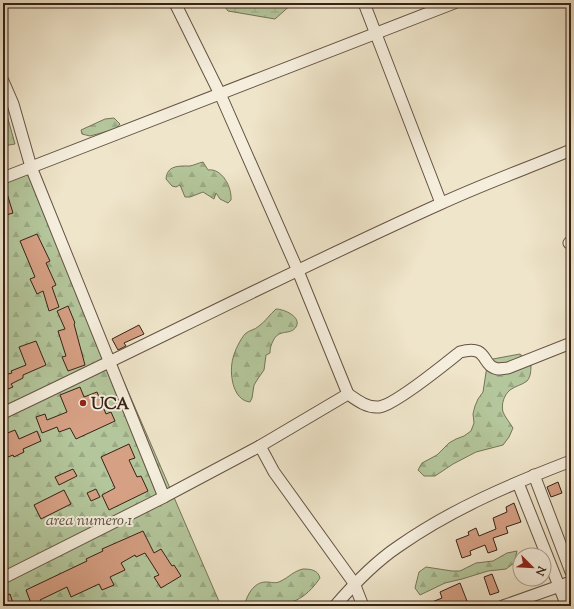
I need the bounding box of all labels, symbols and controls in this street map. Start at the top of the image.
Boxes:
place label: UCA [91,394,129,417]
marker: UCA [78,398,88,408]
park label: area numero 1 [46,510,132,533]
north arrow [512,547,552,587]
text: N [531,562,550,578]

